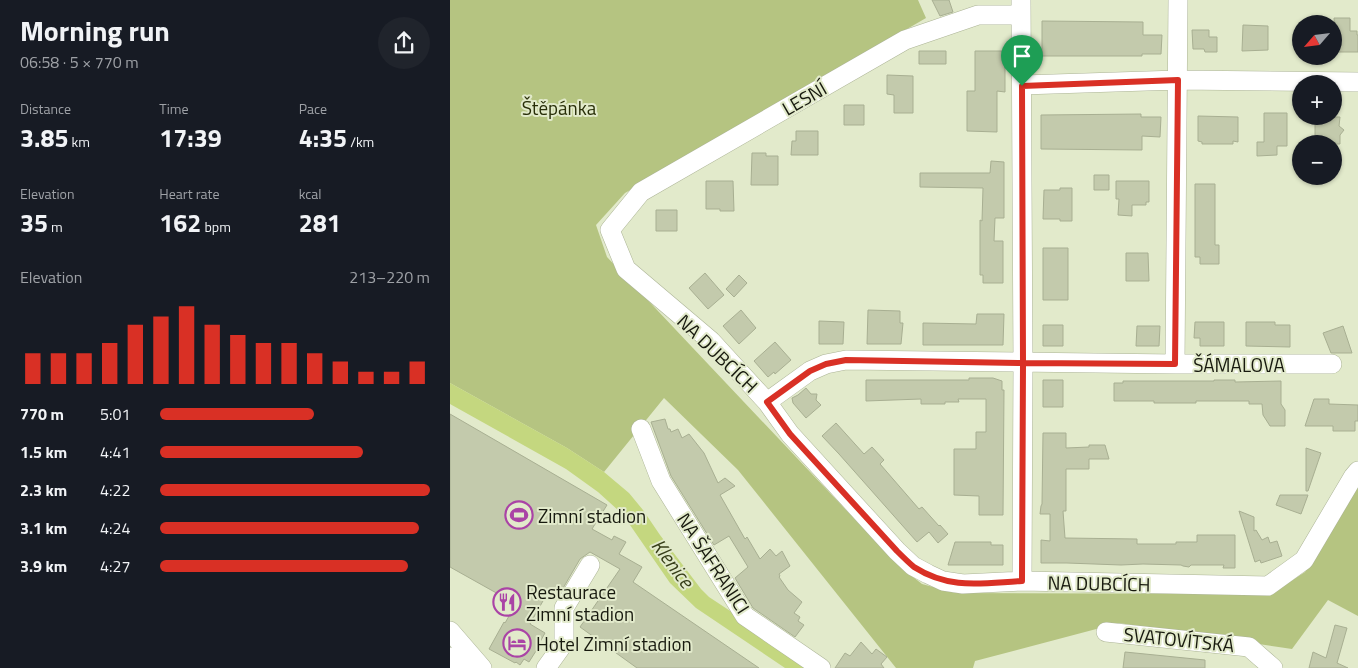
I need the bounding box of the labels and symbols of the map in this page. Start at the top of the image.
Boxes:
north arrow [1292,15,1342,65]
pin [1001,35,1043,86]
street label: LESNÍ [776,73,832,122]
park label: Štěpánka [522,93,597,122]
street label: NA DUBCÍCH [671,307,765,399]
street label: ŠÁMALOVA [1193,350,1285,379]
sports icon: Zimní stadion [504,500,534,530]
place label: Zimní stadion [538,501,646,530]
street label: NA ŠAFRANICI [670,507,758,619]
water label: Klenice [644,532,703,596]
street label: NA DUBCÍCH [1047,568,1151,598]
place label: Restaurace Zimní stadion [526,577,634,628]
restaurant icon: Restaurace Zimní stadion [492,587,522,617]
street label: SVATOVÍTSKÁ [1122,619,1236,659]
hotel icon: Hotel Zimní stadion [502,628,532,658]
place label: Hotel Zimní stadion [536,629,692,658]

